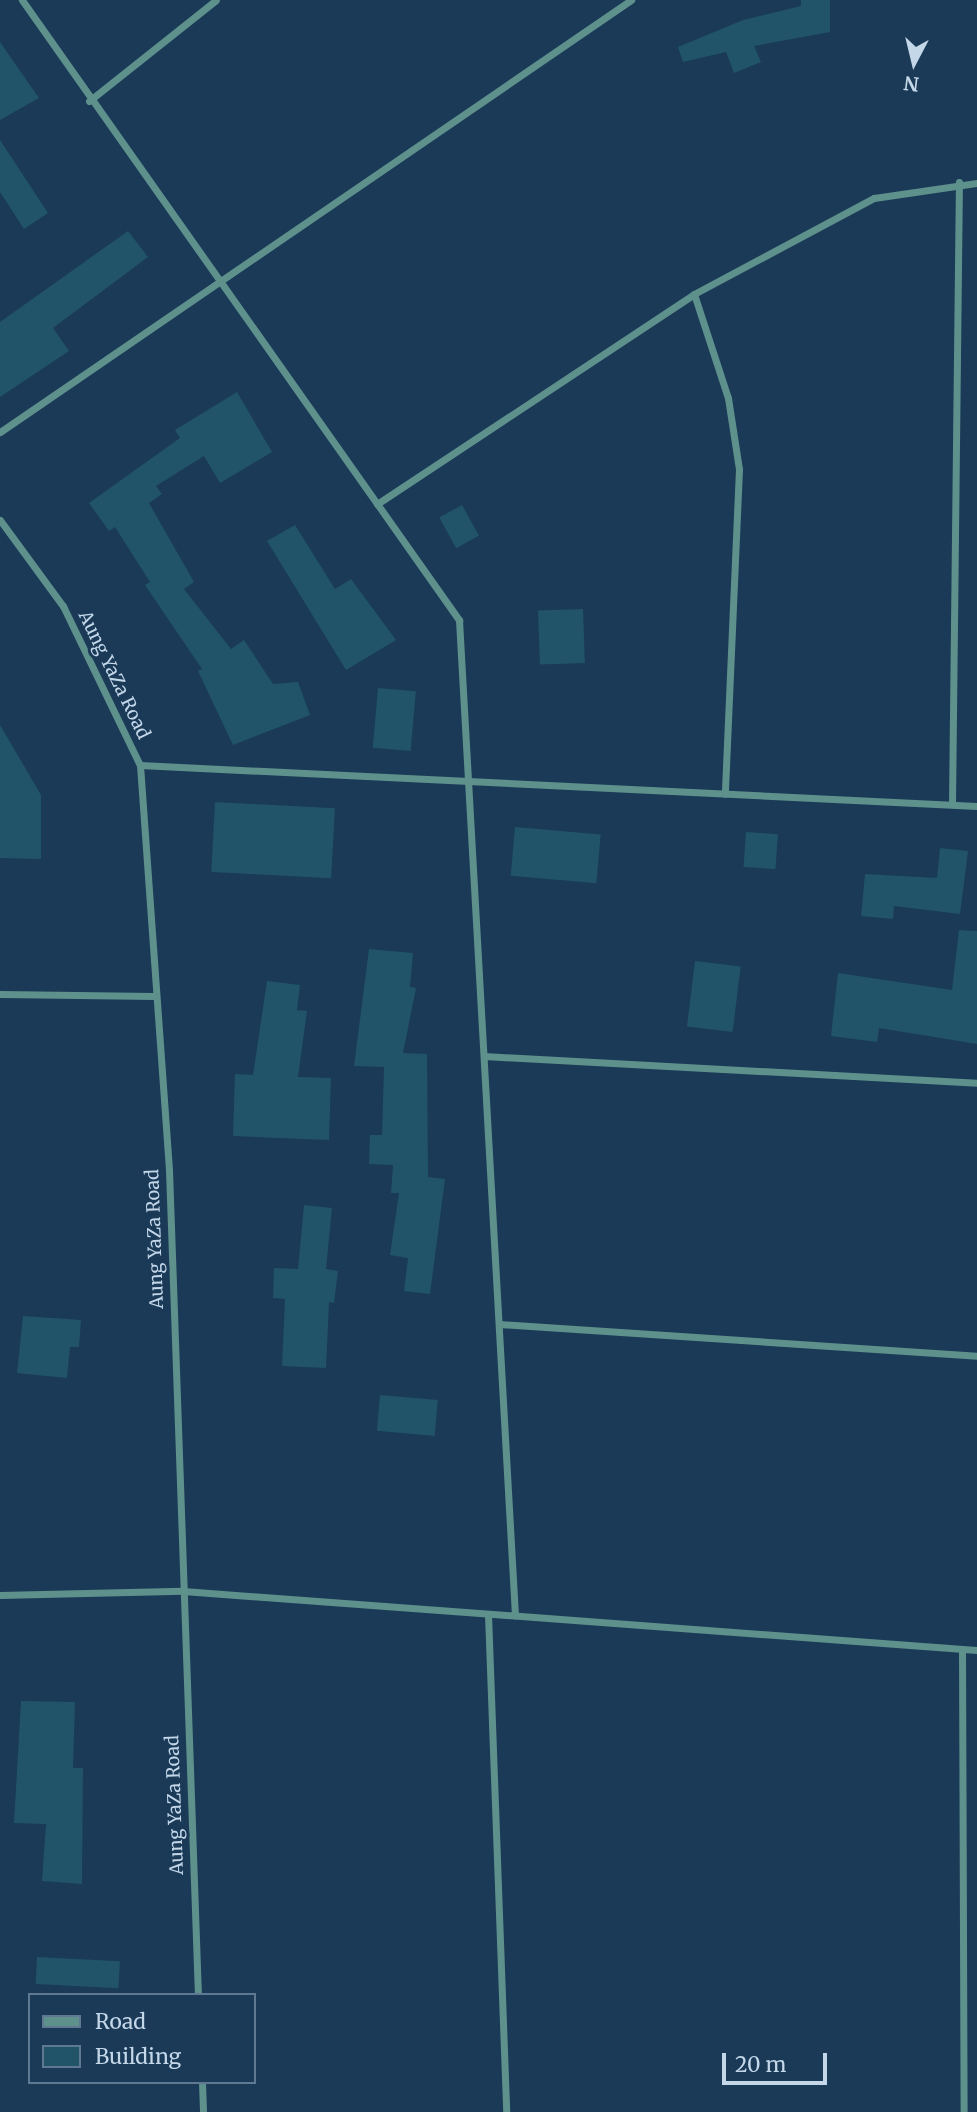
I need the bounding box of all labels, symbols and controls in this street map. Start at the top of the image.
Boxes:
north arrow [879,28,949,98]
text: N [903,71,920,97]
street label: Aung YaZa Road [74,607,154,743]
street label: Aung YaZa Road [142,1169,168,1309]
street label: Aung YaZa Road [162,1735,188,1875]
legend [28,1993,256,2084]
text: Road [95,2008,146,2035]
scale bar [725,2038,830,2082]
text: Building [95,2043,181,2070]
text: 20 m [735,2051,786,2078]

